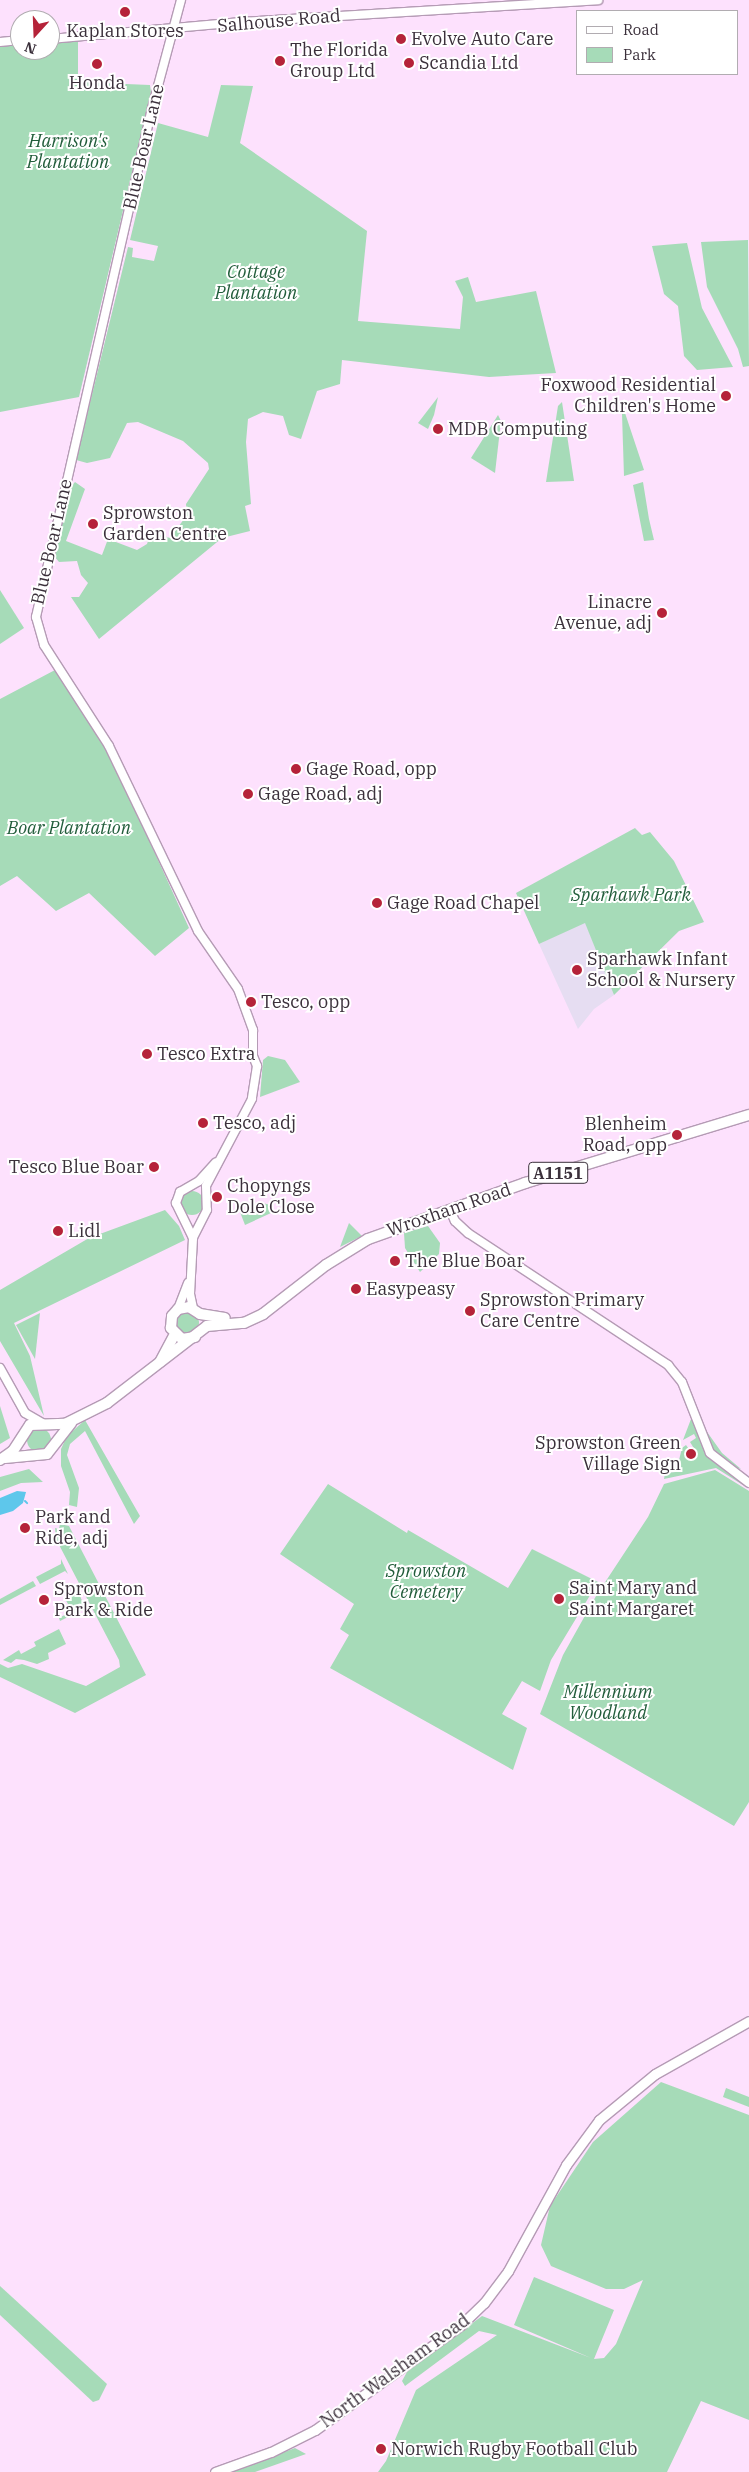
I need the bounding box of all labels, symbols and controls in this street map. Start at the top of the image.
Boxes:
street label: Salhouse Road [216,5,342,37]
marker: Kaplan Stores [119,6,131,18]
north arrow [10,10,60,60]
legend [576,10,739,75]
place label: Kaplan Stores [66,20,184,42]
text: Road [623,20,659,39]
place label: Evolve Auto Care [411,28,553,50]
marker: Evolve Auto Care [395,33,407,45]
text: N [22,38,39,59]
place label: The Florida Group Ltd [290,40,388,82]
text: Park [623,45,656,64]
place label: Scandia Ltd [419,52,519,74]
marker: The Florida Group Ltd [274,55,286,67]
marker: Scandia Ltd [403,57,415,69]
marker: Honda [91,58,103,70]
place label: Honda [69,72,125,94]
street label: Blue Boar Lane [119,82,169,212]
park label: Harrison's Plantation [27,131,109,173]
park label: Cottage Plantation [215,262,297,304]
place label: Foxwood Residential Children's Home [541,375,716,418]
marker: Foxwood Residential Children's Home [720,390,732,402]
place label: MDB Computing [448,418,587,440]
marker: MDB Computing [432,423,444,435]
street label: Blue Boar Lane [27,477,77,607]
place label: Sprowston Garden Centre [103,503,227,546]
marker: Sprowston Garden Centre [87,518,99,530]
place label: Linacre Avenue, adj [554,592,652,634]
marker: Linacre Avenue, adj [656,607,668,619]
place label: Gage Road, opp [306,758,437,780]
marker: Gage Road, opp [290,763,302,775]
place label: Gage Road, adj [258,783,383,805]
marker: Gage Road, adj [242,788,254,800]
park label: Boar Plantation [7,817,131,839]
park label: Sparhawk Park [571,884,691,906]
place label: Gage Road Chapel [387,892,540,914]
marker: Gage Road Chapel [371,897,383,909]
place label: Sparhawk Infant School & Nursery [587,949,735,992]
marker: Sparhawk Infant School & Nursery [571,964,583,976]
place label: Tesco, opp [261,991,350,1013]
marker: Tesco, opp [245,996,257,1008]
place label: Tesco Extra [157,1043,256,1065]
marker: Tesco Extra [141,1048,153,1060]
place label: Tesco, adj [213,1112,296,1134]
place label: Blenheim Road, opp [583,1114,667,1156]
marker: Tesco, adj [197,1117,209,1129]
marker: Blenheim Road, opp [671,1129,683,1141]
place label: Tesco Blue Boar [9,1156,144,1178]
road number: A1151 [528,1160,588,1186]
marker: Tesco Blue Boar [148,1161,160,1173]
place label: Chopyngs Dole Close [227,1176,315,1218]
street label: Wroxham Road [384,1179,514,1241]
marker: Chopyngs Dole Close [211,1191,223,1203]
place label: Lidl [68,1220,101,1242]
marker: Lidl [52,1225,64,1237]
place label: The Blue Boar [405,1250,524,1272]
marker: The Blue Boar [389,1255,401,1267]
place label: Easypeasy [366,1278,455,1300]
marker: Easypeasy [350,1283,362,1295]
place label: Sprowston Primary Care Centre [480,1290,644,1332]
marker: Sprowston Primary Care Centre [464,1305,476,1317]
place label: Sprowston Green Village Sign [535,1433,681,1476]
marker: Sprowston Green Village Sign [685,1448,697,1460]
place label: Park and Ride, adj [35,1507,111,1550]
marker: Park and Ride, adj [19,1522,31,1534]
park label: Sprowston Cemetery [386,1561,466,1604]
place label: Saint Mary and Saint Margaret [569,1578,697,1620]
place label: Sprowston Park & Ride [54,1579,153,1622]
marker: Saint Mary and Saint Margaret [553,1593,565,1605]
marker: Sprowston Park & Ride [38,1594,50,1606]
park label: Millennium Woodland [563,1682,653,1725]
street label: North Walsham Road [316,2309,474,2433]
place label: Norwich Rugby Football Club [391,2438,637,2460]
marker: Norwich Rugby Football Club [375,2443,387,2455]

